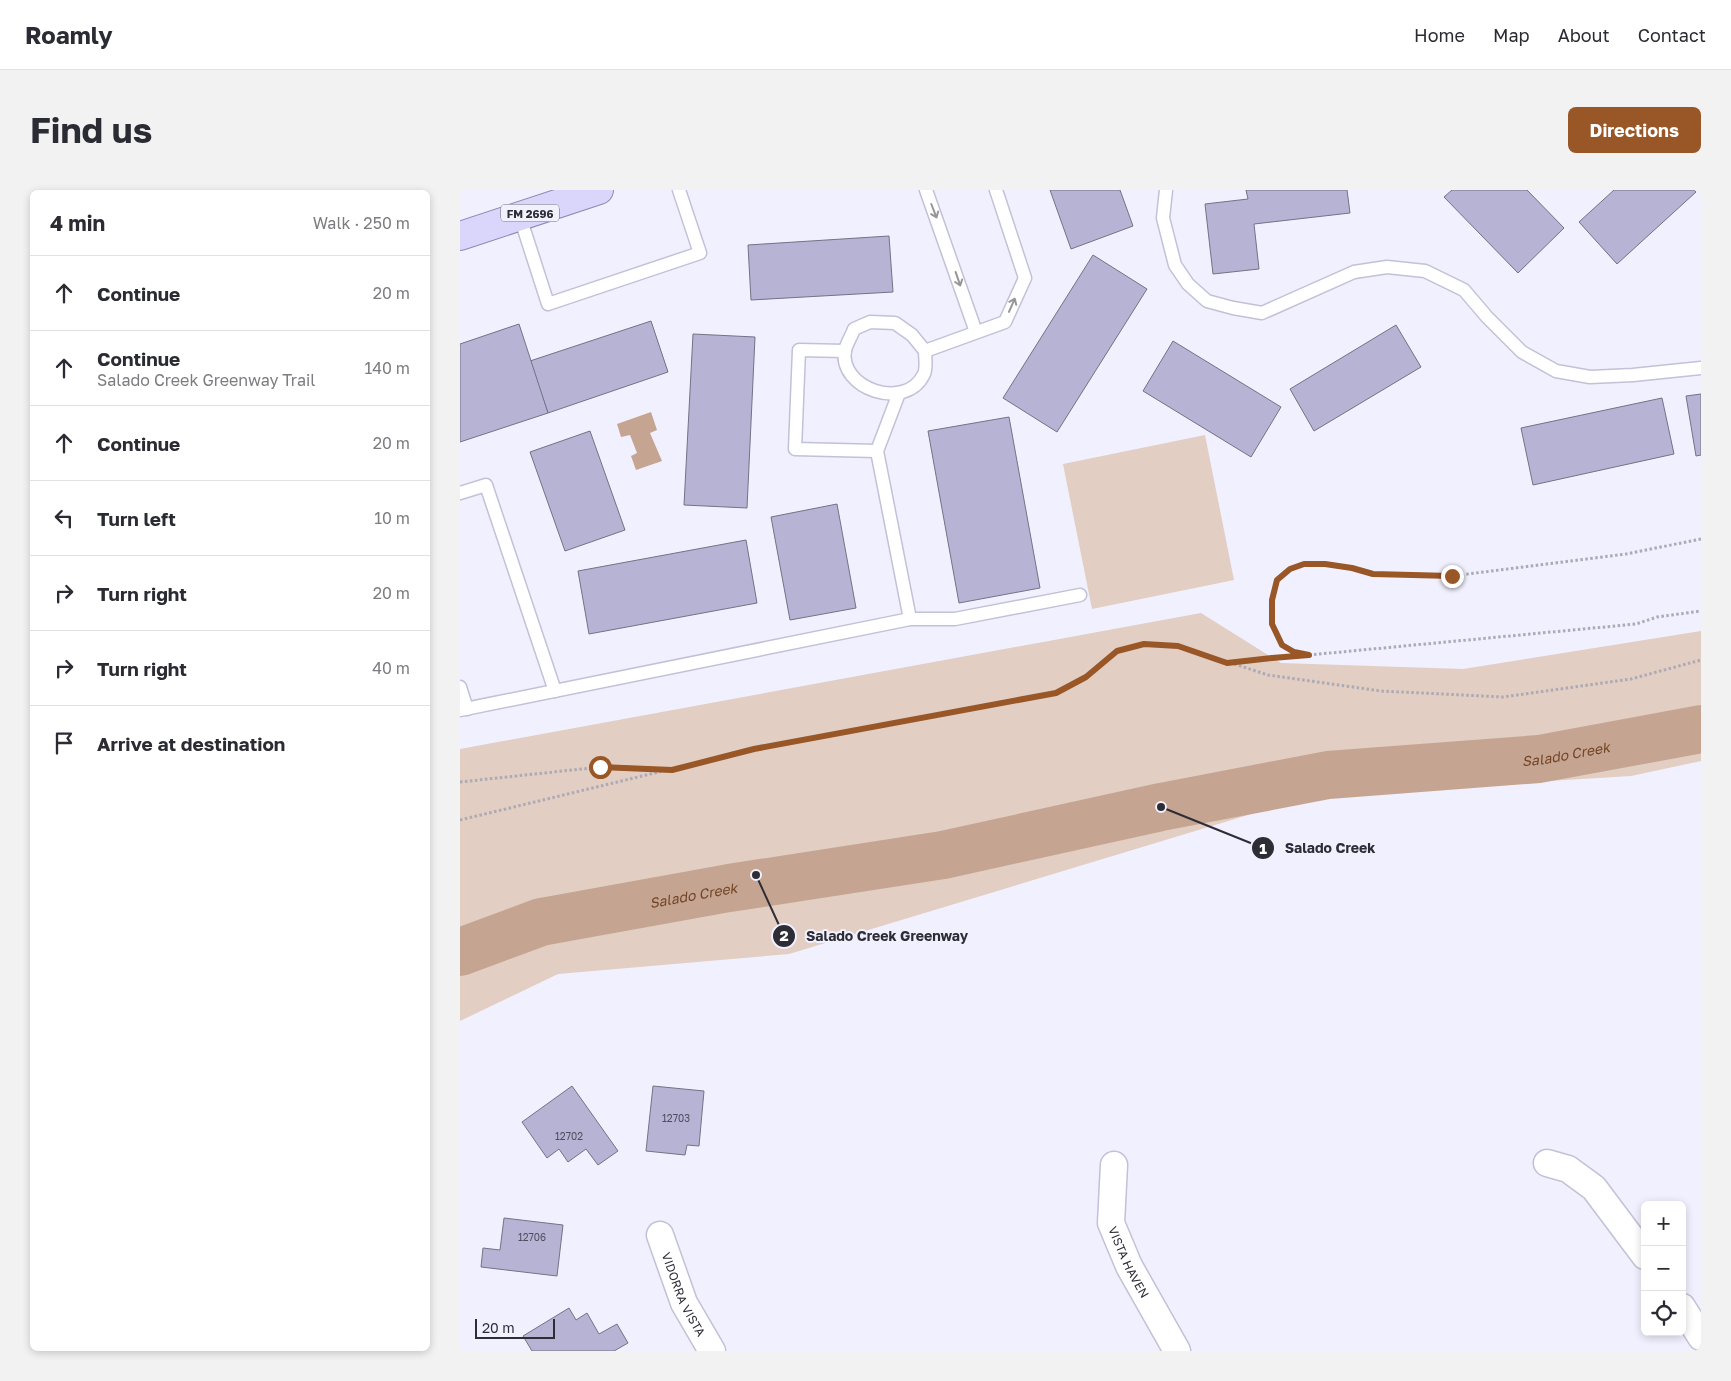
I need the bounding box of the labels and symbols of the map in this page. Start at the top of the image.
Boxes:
one-way arrow [930,203,939,218]
road number: FM 2696 [501,204,559,222]
one-way arrow [954,270,963,286]
one-way arrow [1008,298,1018,313]
route end [1441,565,1464,588]
water label: Salado Creek [1521,737,1613,769]
route start [589,756,612,779]
callout: Salado Creek [1250,834,1386,863]
text: 1 [1259,839,1267,857]
text: Salado Creek [1285,839,1375,856]
water label: Salado Creek [648,878,740,911]
callout: Salado Creek Greenway [771,922,979,951]
text: 2 [779,926,789,944]
text: Salado Creek Greenway [806,927,969,944]
house number: 12703 [662,1112,690,1124]
house number: 12702 [555,1130,583,1142]
street label: VISTA HAVEN [1106,1224,1153,1300]
house number: 12706 [518,1231,546,1243]
street label: VIDORRA VISTA [659,1250,709,1339]
scale bar [475,1316,555,1339]

